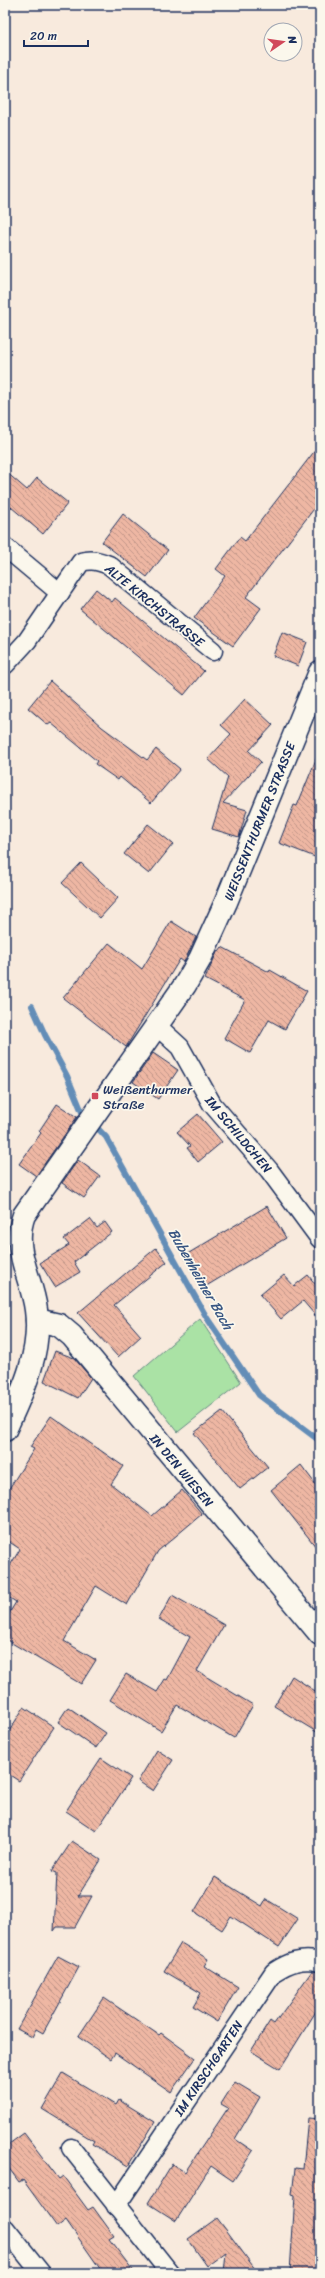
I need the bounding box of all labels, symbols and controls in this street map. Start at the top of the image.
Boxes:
scale bar [24,22,88,48]
north arrow [263,22,303,62]
text: 20 m [30,25,57,47]
text: N [282,33,302,46]
street label: ALTE KIRCHSTRASSE [99,557,210,654]
street label: WEISSENTHURMER STRASSE [217,738,302,904]
place label: Weißenthurmer Straße [103,1078,193,1116]
street label: IM SCHILDCHEN [198,1089,278,1178]
marker: Weißenthurmer Straße [90,1091,100,1101]
water label: Bubenheimer Bach [161,1224,241,1336]
street label: IN DEN WIESEN [143,1427,220,1512]
street label: IM KIRSCHGARTEN [167,2016,249,2122]

